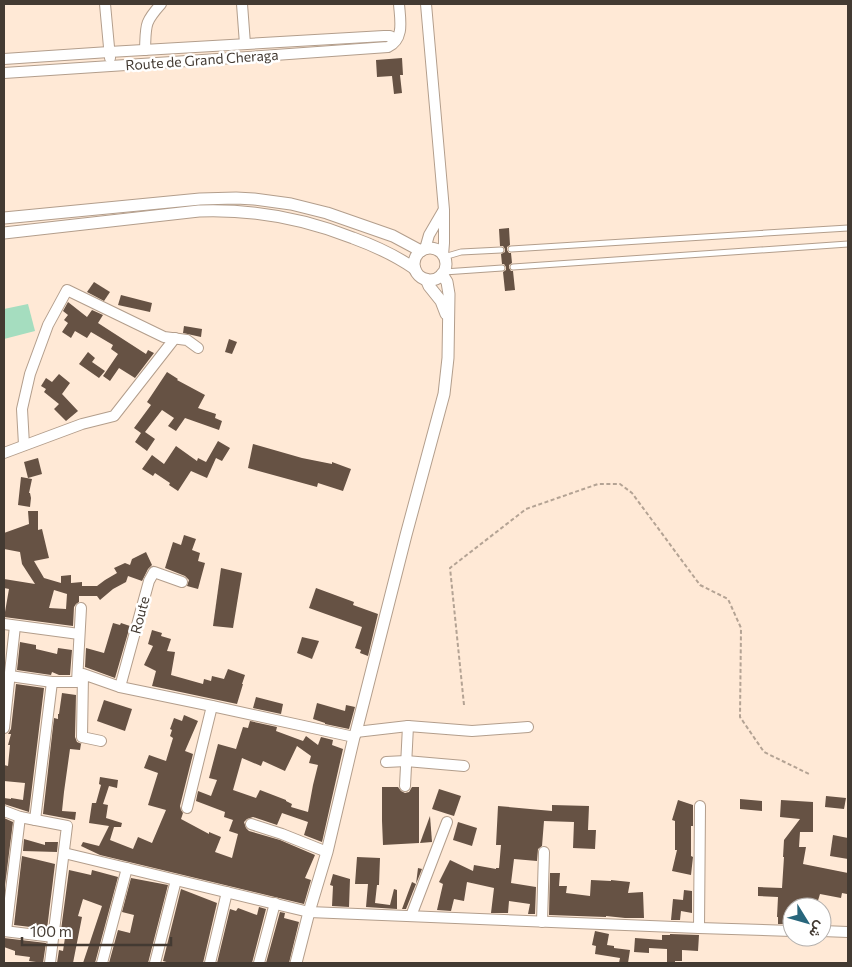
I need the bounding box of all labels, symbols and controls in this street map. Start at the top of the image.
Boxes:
street label: Route de Grand Cheraga [125,46,279,73]
street label: Route [126,594,153,635]
north arrow [782,897,832,947]
scale bar [22,914,171,946]
text: ش [805,918,830,942]
text: 100 m [30,922,72,940]

